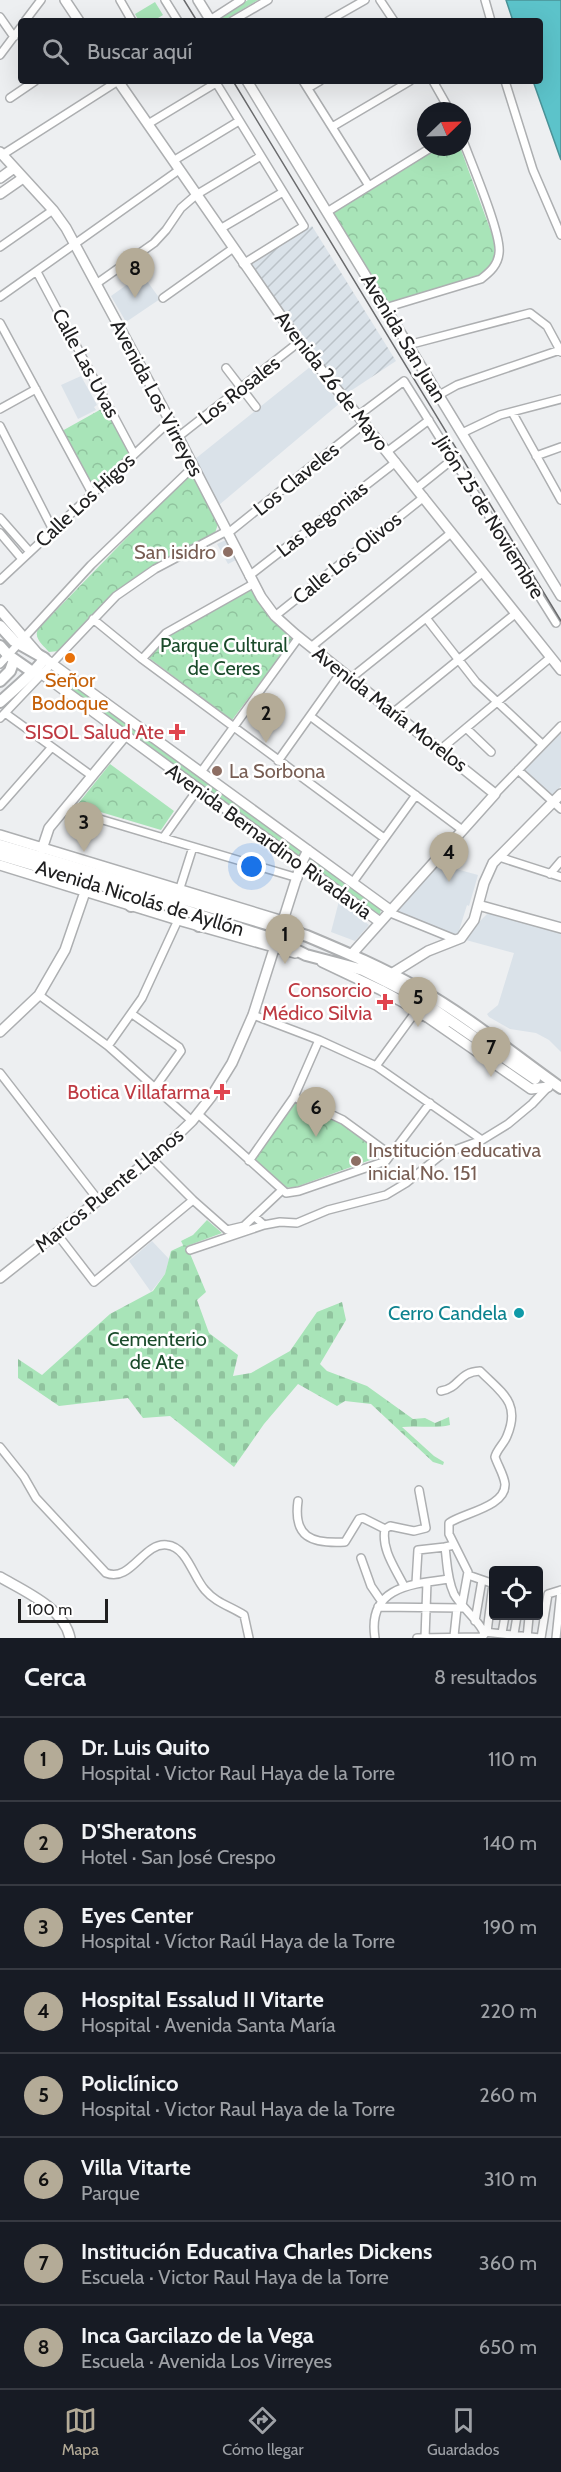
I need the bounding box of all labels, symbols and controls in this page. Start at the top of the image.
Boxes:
search box [18,18,543,84]
icon: search [39,35,72,68]
text: Buscar aquí [87,38,192,65]
north arrow [417,102,471,156]
pin: 8 [116,248,154,298]
street label: Avenida San Juan [356,270,452,406]
street label: Calle Las Uvas [47,304,125,422]
street label: Avenida 26 de Mayo [270,306,394,456]
street label: Avenida Los Virreyes [106,316,208,480]
street label: Los Rosales [193,351,285,429]
street label: Jirón 25 de Noviembre [430,430,550,603]
street label: Los Claveles [248,437,344,521]
street label: Calle Los Higos [30,448,140,552]
street label: Las Begonias [272,476,372,562]
street label: Calle Los Olivos [288,507,406,609]
place label: San isidro [134,540,216,564]
marker: San isidro [221,545,235,559]
park label: Parque Cultural de Ceres [160,633,288,680]
street label: Avenida María Morelos [308,641,472,777]
marker: Señor Bodoque [63,651,77,665]
place label: Señor Bodoque [32,668,108,715]
pin: 2 [246,694,286,743]
place label: SISOL Salud Ate [25,720,164,744]
marker: SISOL Salud Ate [168,723,186,741]
street label: Avenida Bernardino Rivadavia [161,758,377,924]
place label: La Sorbona [229,759,325,783]
marker: La Sorbona [210,764,224,778]
pin: 3 [64,802,104,852]
pin: 4 [430,832,468,882]
your location [237,852,266,881]
street label: Avenida Nicolás de Ayllón [33,855,247,941]
pin: 1 [266,914,304,964]
place label: Consorcio Médico Silvia [262,978,372,1025]
pin: 5 [398,978,438,1027]
marker: Consorcio Médico Silvia [376,993,394,1011]
pin: 7 [472,1028,510,1077]
place label: Botica Villafarma [67,1080,210,1104]
marker: Botica Villafarma [215,1085,229,1099]
pin: 6 [296,1088,336,1137]
street label: Marcos Puente Llanos [30,1123,188,1257]
place label: Institución educativa inicial No. 151 [368,1138,542,1185]
marker: Institución educativa inicial No. 151 [349,1154,363,1168]
place label: Cerro Candela [388,1301,507,1325]
marker: Cerro Candela [512,1306,526,1320]
park label: Cementerio de Ate [107,1327,207,1374]
map controls [489,1566,543,1620]
button: locate [489,1566,543,1620]
scale bar [18,1596,108,1624]
text: 100 m [27,1600,72,1619]
text: Cerca [24,1661,86,1693]
text: 8 resultados [434,1665,537,1689]
text: Dr. Luis Quito [81,1734,210,1761]
text: 1 [40,1747,47,1771]
text: 110 m [488,1747,537,1771]
text: Hospital · Victor Raul Haya de la Torre [81,1761,395,1785]
text: D'Sheratons [81,1818,196,1845]
text: 2 [38,1831,49,1855]
text: 140 m [483,1831,537,1855]
text: Hotel · San José Crespo [81,1845,276,1869]
text: Eyes Center [81,1902,193,1929]
text: 3 [38,1915,49,1939]
text: 190 m [483,1915,537,1939]
text: Hospital · Víctor Raúl Haya de la Torre [81,1929,395,1953]
text: Hospital Essalud II Vitarte [81,1986,324,2013]
text: 4 [37,1999,50,2023]
text: 220 m [480,1999,537,2023]
text: Hospital · Avenida Santa María [81,2013,335,2037]
text: Policlínico [81,2070,178,2097]
text: 5 [38,2083,49,2107]
text: 260 m [479,2083,537,2107]
text: Hospital · Victor Raul Haya de la Torre [81,2097,395,2121]
text: Villa Vitarte [81,2154,191,2181]
text: 6 [38,2167,49,2191]
text: 310 m [484,2167,537,2191]
text: Parque [81,2181,140,2205]
text: Institución Educativa Charles Dickens [81,2238,432,2265]
text: 7 [38,2251,49,2275]
text: 360 m [479,2251,537,2275]
text: Escuela · Victor Raul Haya de la Torre [81,2265,389,2289]
text: Inca Garcilazo de la Vega [81,2322,314,2349]
text: 8 [37,2335,50,2359]
text: 650 m [479,2335,537,2359]
text: Escuela · Avenida Los Virreyes [81,2349,332,2373]
tab: Mapa [62,2404,99,2459]
tab: Cómo llegar [222,2404,303,2459]
tab: Guardados [427,2404,499,2459]

